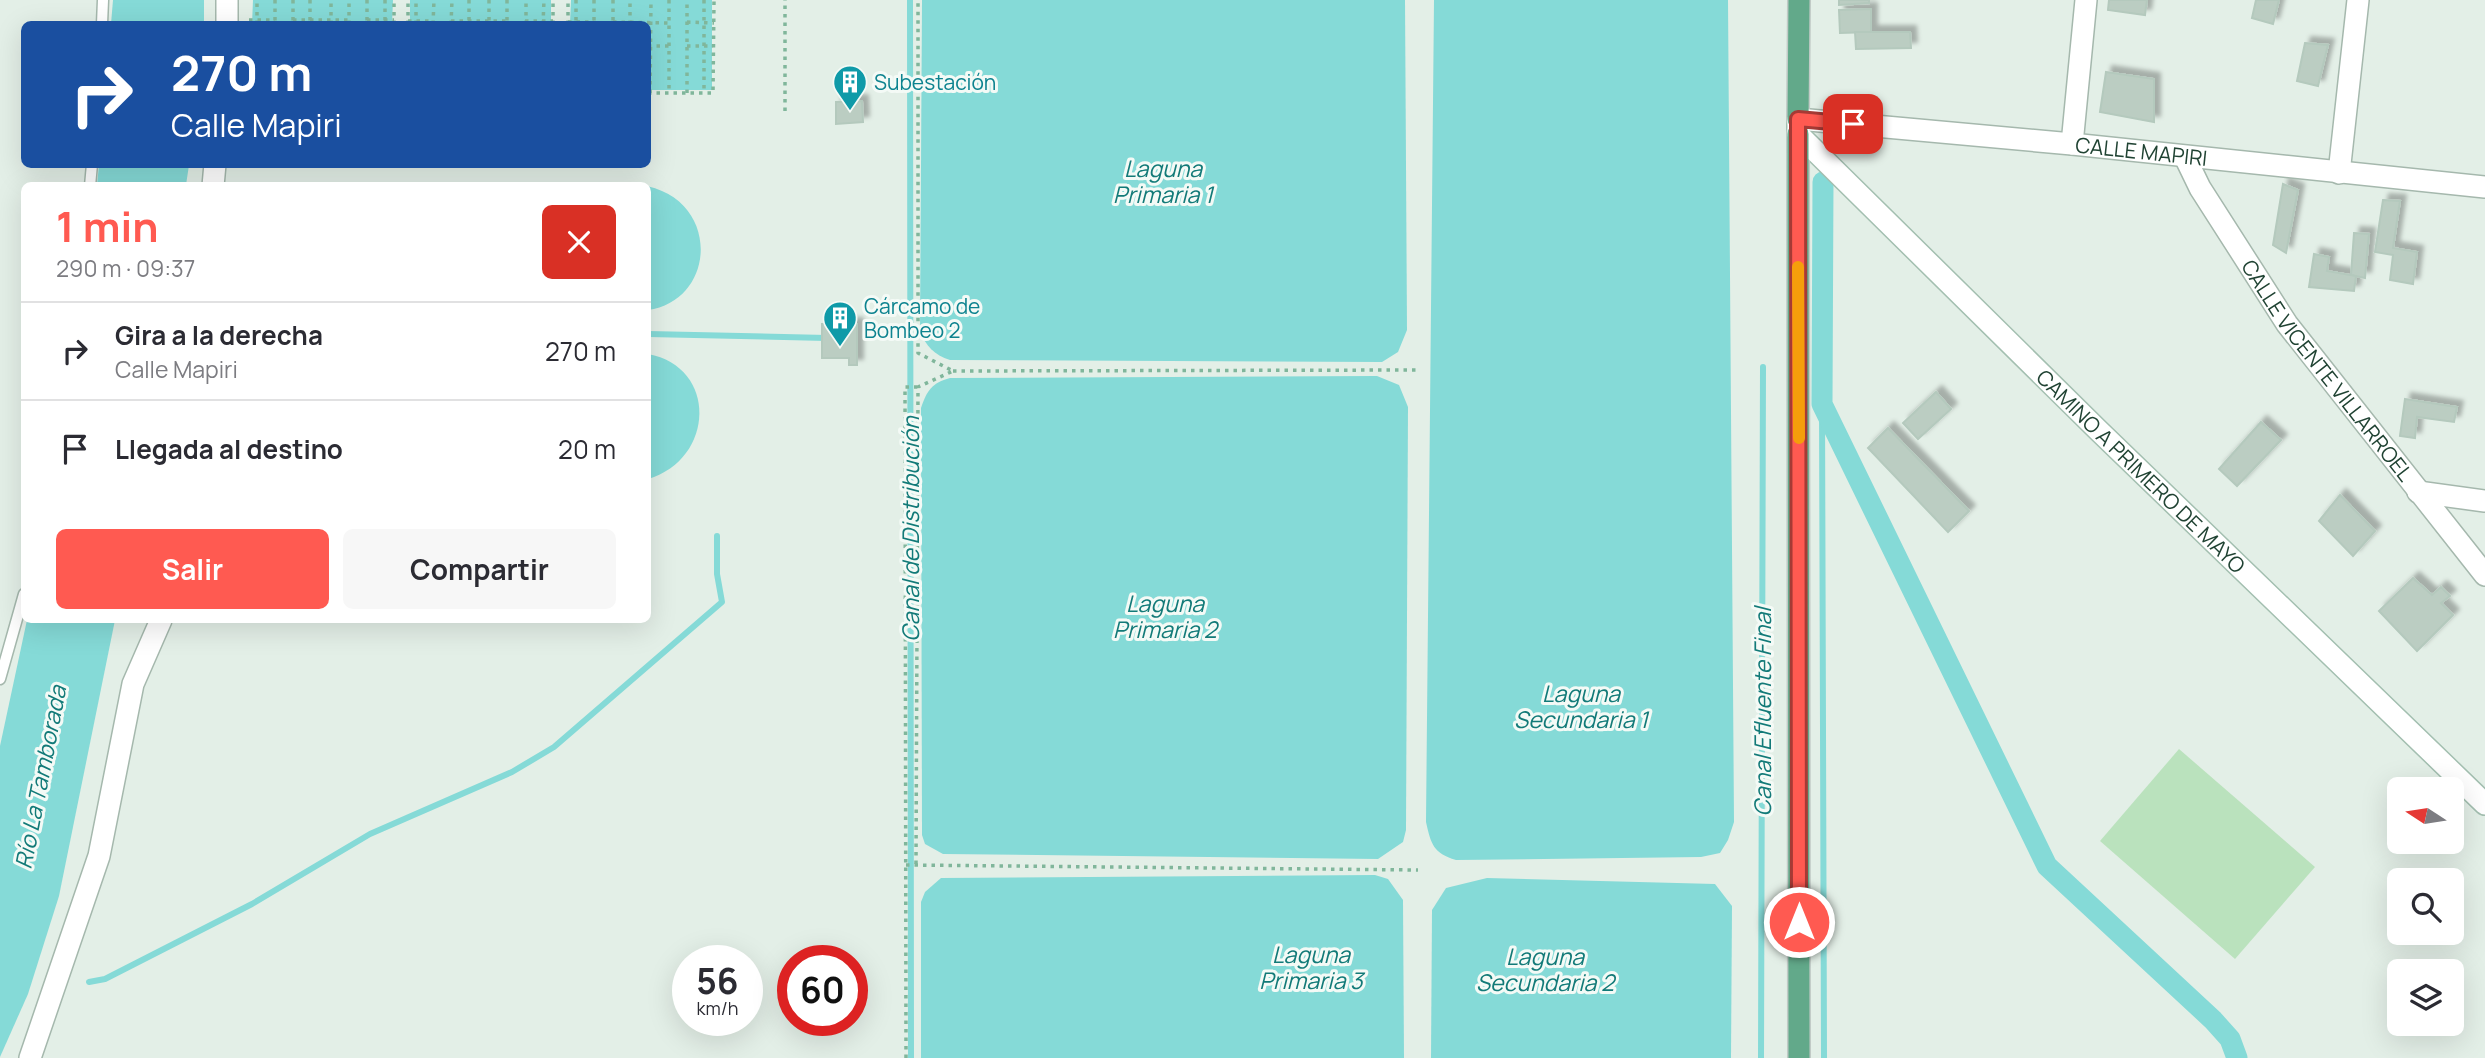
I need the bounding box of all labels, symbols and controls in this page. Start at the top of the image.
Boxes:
text: 270 m [171,39,312,106]
icon: right [56,49,147,140]
building icon: Subestación [831,63,869,112]
place label: Subestación [874,68,996,96]
pin [1823,94,1883,154]
text: Calle Mapiri [171,103,342,147]
icon: arrive [1834,105,1872,143]
street label: CALLE MAPIRI [2074,130,2209,172]
water label: Laguna Primaria 1 [1113,152,1215,210]
text: 1 min [56,197,159,255]
button: close [542,205,616,279]
text: 290 m · 09:37 [56,252,195,284]
street label: CALLE VICENTE VILLARROEL [2235,254,2420,487]
place label: Cárcamo de Bombeo 2 [864,292,980,344]
building icon: Cárcamo de Bombeo 2 [821,299,859,348]
text: Gira a la derecha [115,317,323,353]
icon: right [56,332,94,370]
text: 270 m [545,333,616,369]
text: Calle Mapiri [115,353,238,385]
street label: CAMINO A PRIMERO DE MAYO [2031,363,2252,579]
water label: Canal de Distribución [894,415,926,642]
icon: arrive [56,430,94,468]
text: Llegada al destino [115,431,343,467]
text: 20 m [558,431,616,467]
button: Salir [56,529,329,609]
button: Compartir [343,529,616,609]
water label: Laguna Primaria 2 [1113,587,1220,645]
water label: Canal Efluente Final [1746,605,1778,817]
water label: Laguna Secundaria 1 [1514,677,1650,735]
water label: Río La Tamborada [7,682,74,871]
north arrow [2387,777,2464,854]
map controls [2387,777,2464,1036]
button: search [2387,868,2464,945]
position arrow [1762,885,1836,959]
water label: Laguna Primaria 3 [1259,938,1366,996]
water label: Laguna Secundaria 2 [1476,940,1617,998]
speed limit sign: 60 [777,945,868,1036]
text: 56 [696,957,739,1005]
button: layers [2387,959,2464,1036]
text: km/h [697,996,738,1020]

